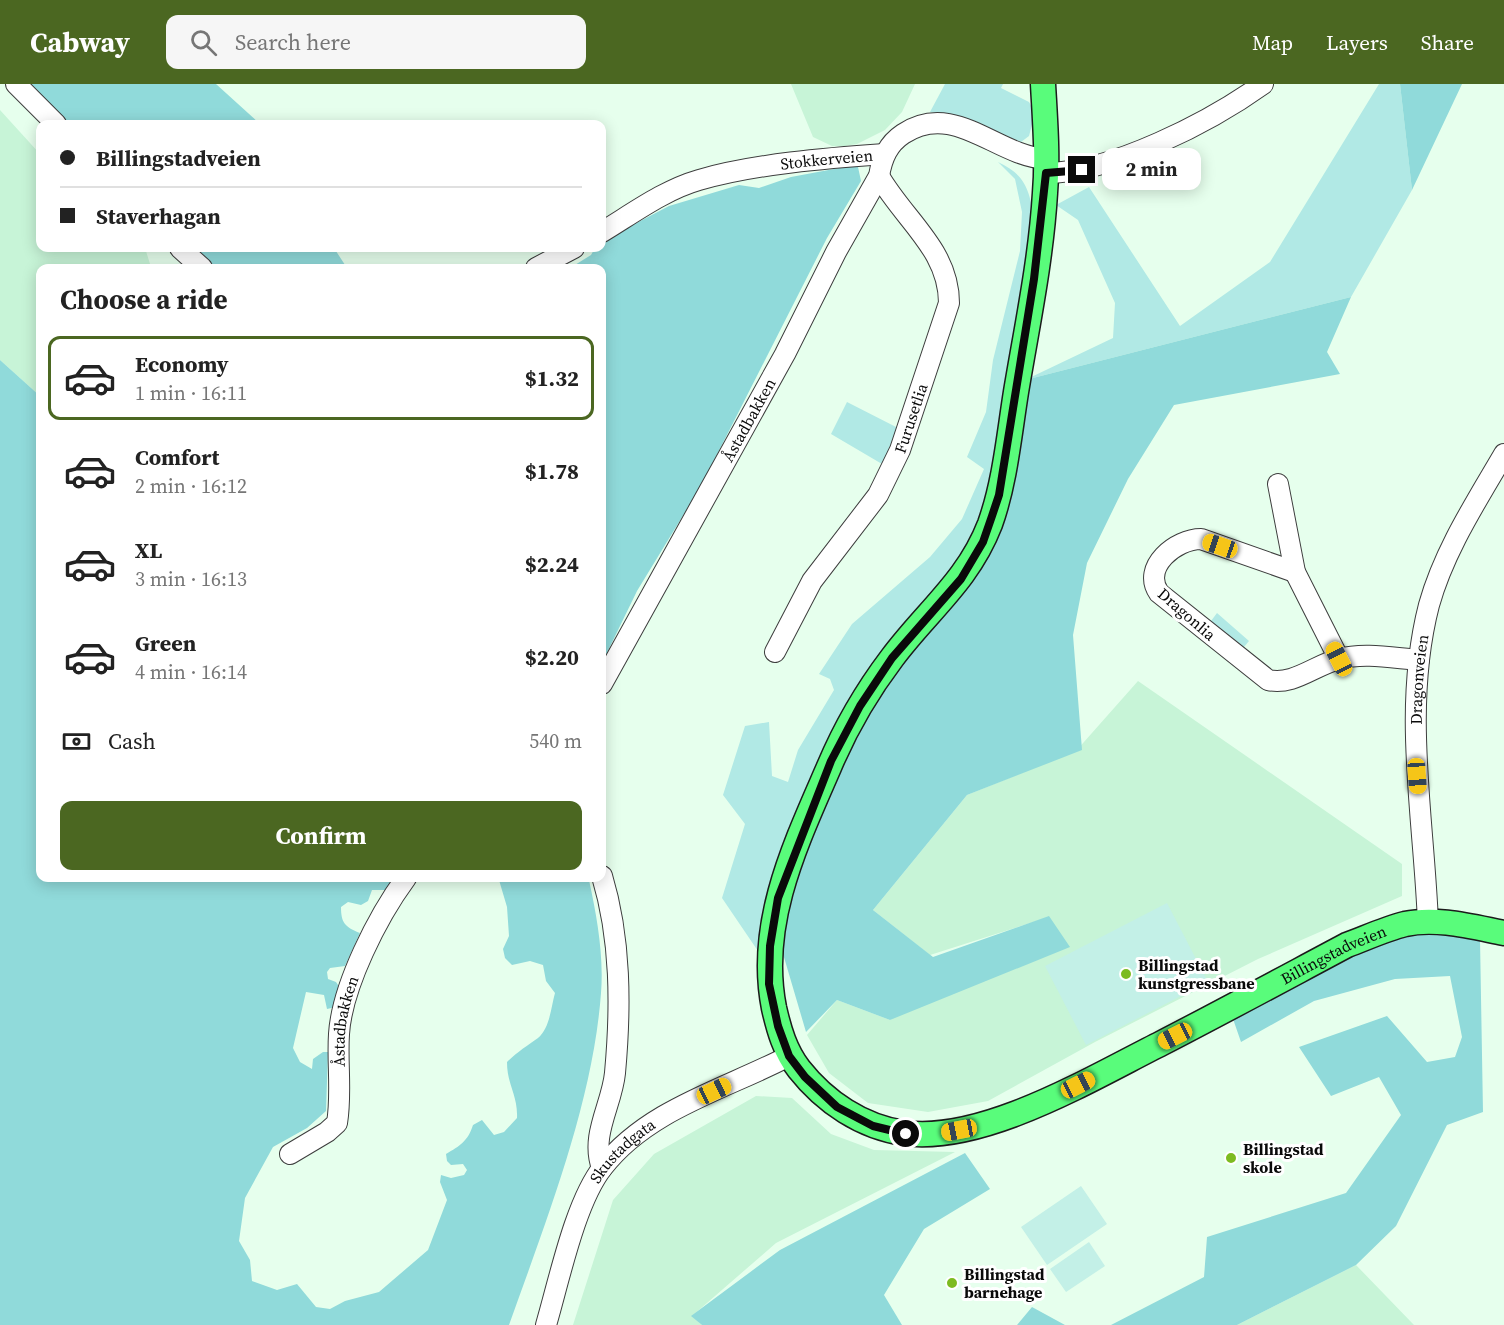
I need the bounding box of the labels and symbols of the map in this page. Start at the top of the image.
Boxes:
street label: Stokkerveien [779,144,874,175]
callout: 2 min [1103,149,1202,191]
route end [1068,156,1095,183]
street label: Åstadbakken [716,374,781,466]
street label: Furusetlia [889,380,933,456]
car [1200,532,1240,560]
street label: Dragonlia [1153,583,1221,646]
street label: Dragonveien [1405,632,1434,725]
car [1323,639,1355,679]
car [1407,757,1427,795]
street label: Billingstadveien [1277,920,1390,990]
place label: Billingstad kunstgressbane [1138,954,1255,994]
marker: Billingstad kunstgressbane [1119,967,1133,981]
street label: Åstadbakken [327,972,363,1067]
car [1155,1020,1195,1052]
car [1058,1069,1098,1101]
car [694,1075,734,1107]
street label: Skustadgata [584,1113,660,1187]
car [940,1118,978,1142]
route start [892,1120,919,1147]
place label: Billingstad skole [1243,1138,1324,1178]
marker: Billingstad skole [1224,1151,1238,1165]
place label: Billingstad barnehage [964,1263,1045,1303]
marker: Billingstad barnehage [945,1276,959,1290]

